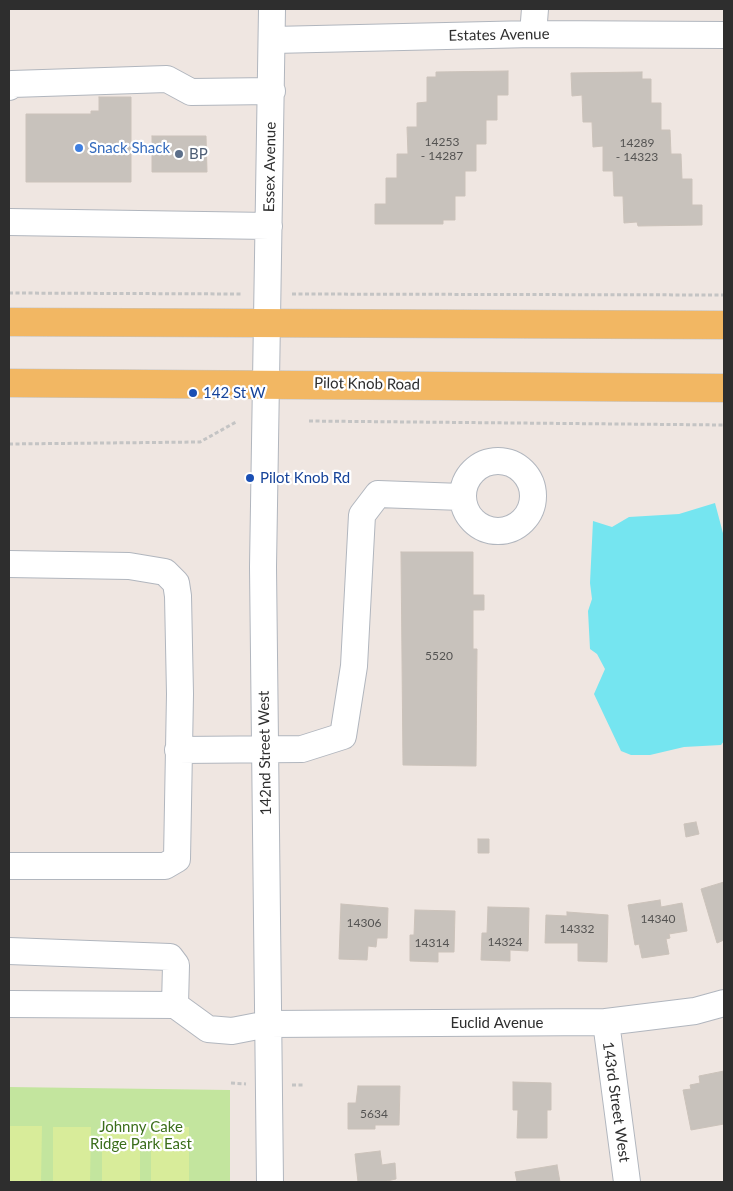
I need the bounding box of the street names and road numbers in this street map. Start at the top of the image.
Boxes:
street label: Estates Avenue [448,25,550,45]
street label: Essex Avenue [260,122,280,212]
street label: Pilot Knob Road [314,374,420,394]
street label: 142nd Street West [255,691,275,815]
street label: Euclid Avenue [451,1014,543,1032]
street label: 143rd Street West [599,1041,633,1163]

